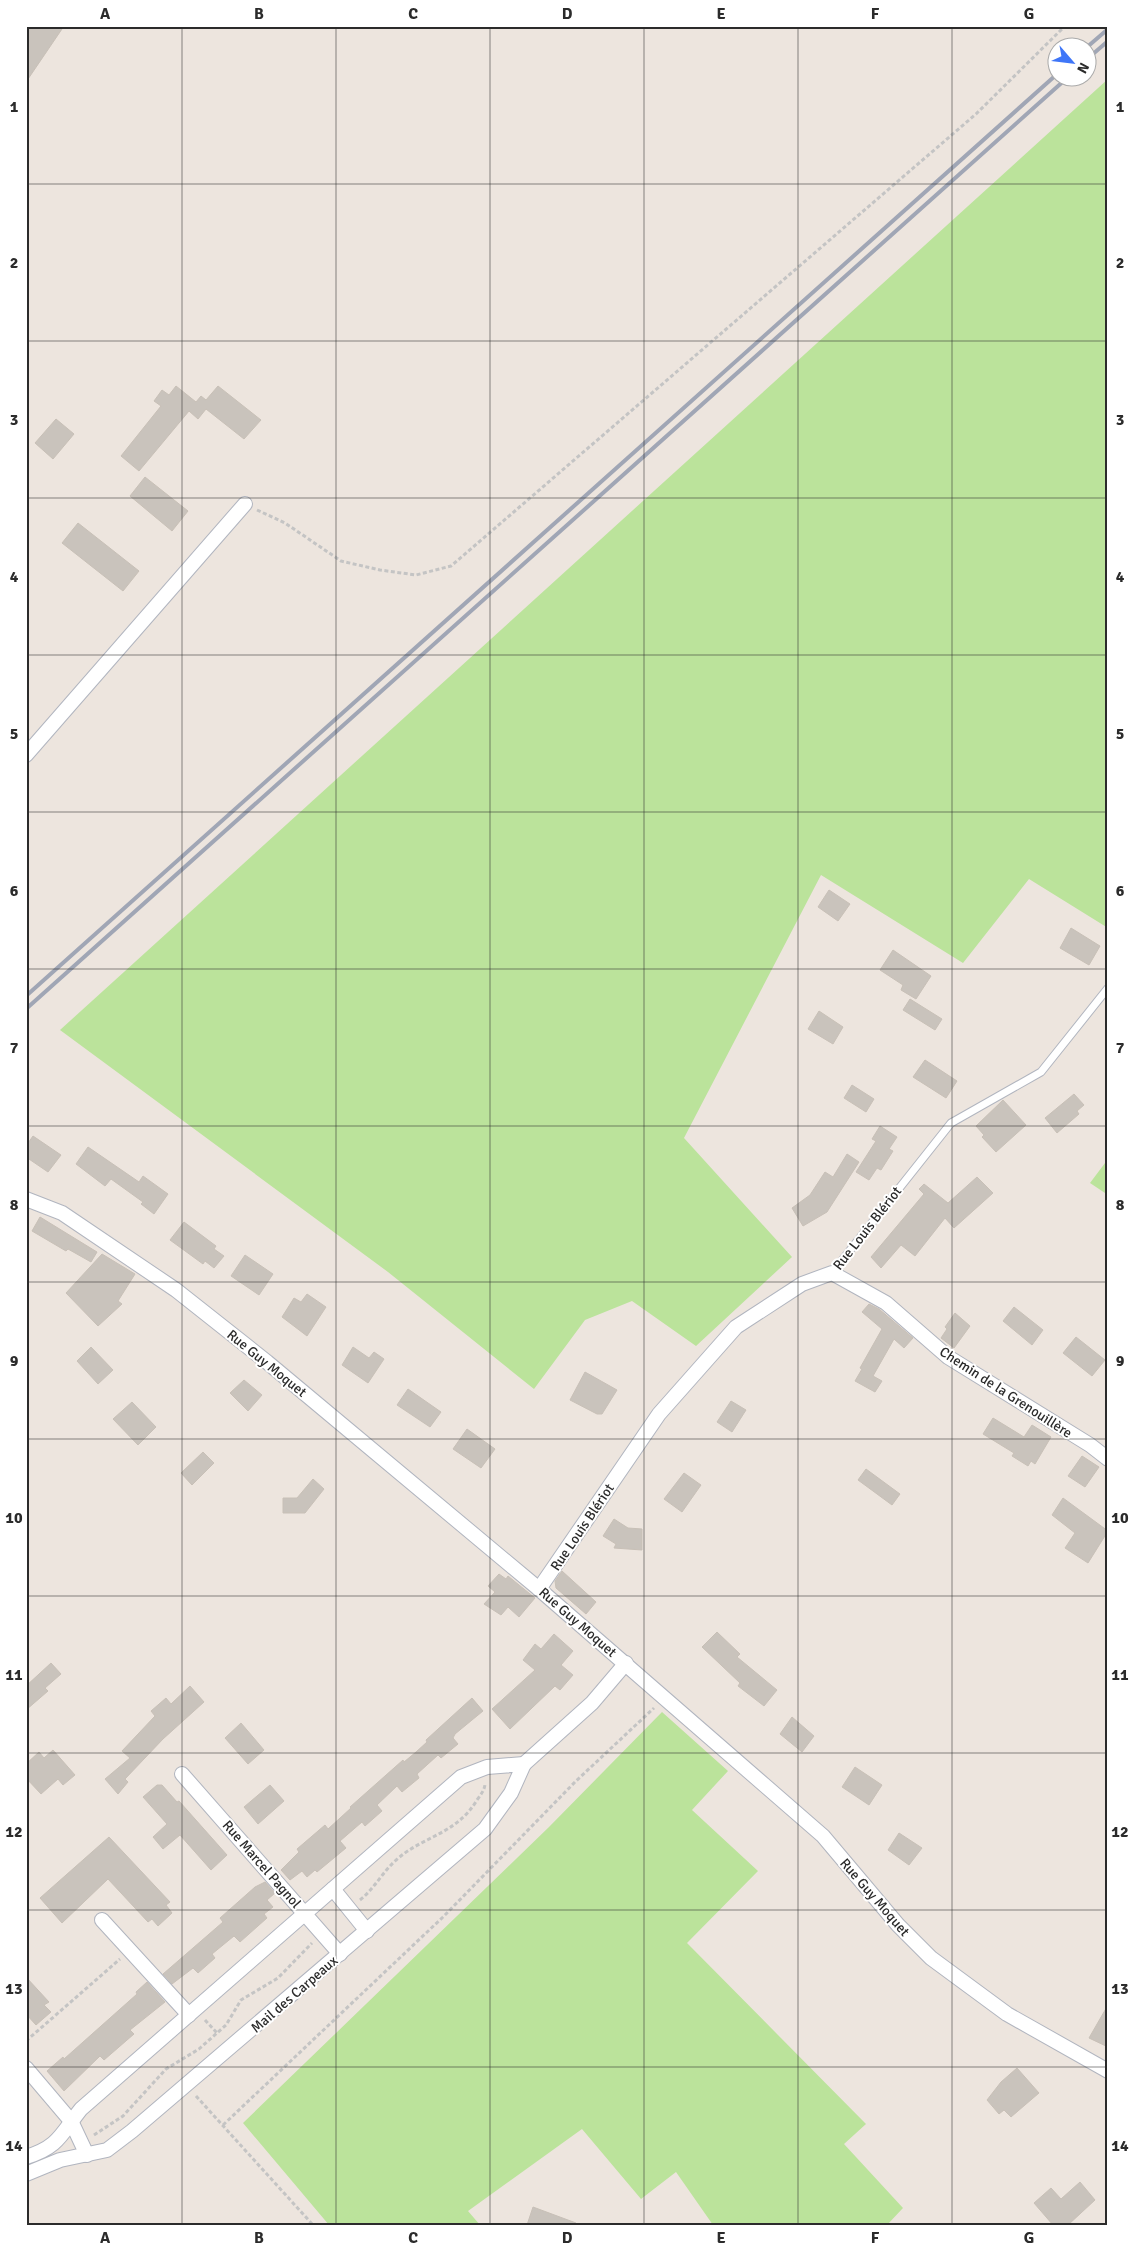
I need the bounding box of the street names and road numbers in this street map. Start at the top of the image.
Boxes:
street label: Rue Louis Blériot [829,1183,905,1273]
street label: Rue Guy Moquet [223,1326,310,1401]
street label: Chemin de la Grenouillère [936,1343,1075,1442]
street label: Rue Louis Blériot [547,1480,618,1574]
street label: Rue Guy Moquet [535,1584,620,1661]
street label: Rue Marcel Pagnol [219,1817,304,1912]
street label: Rue Guy Moquet [836,1855,913,1940]
street label: Mail des Carpeaux [248,1952,342,2037]

